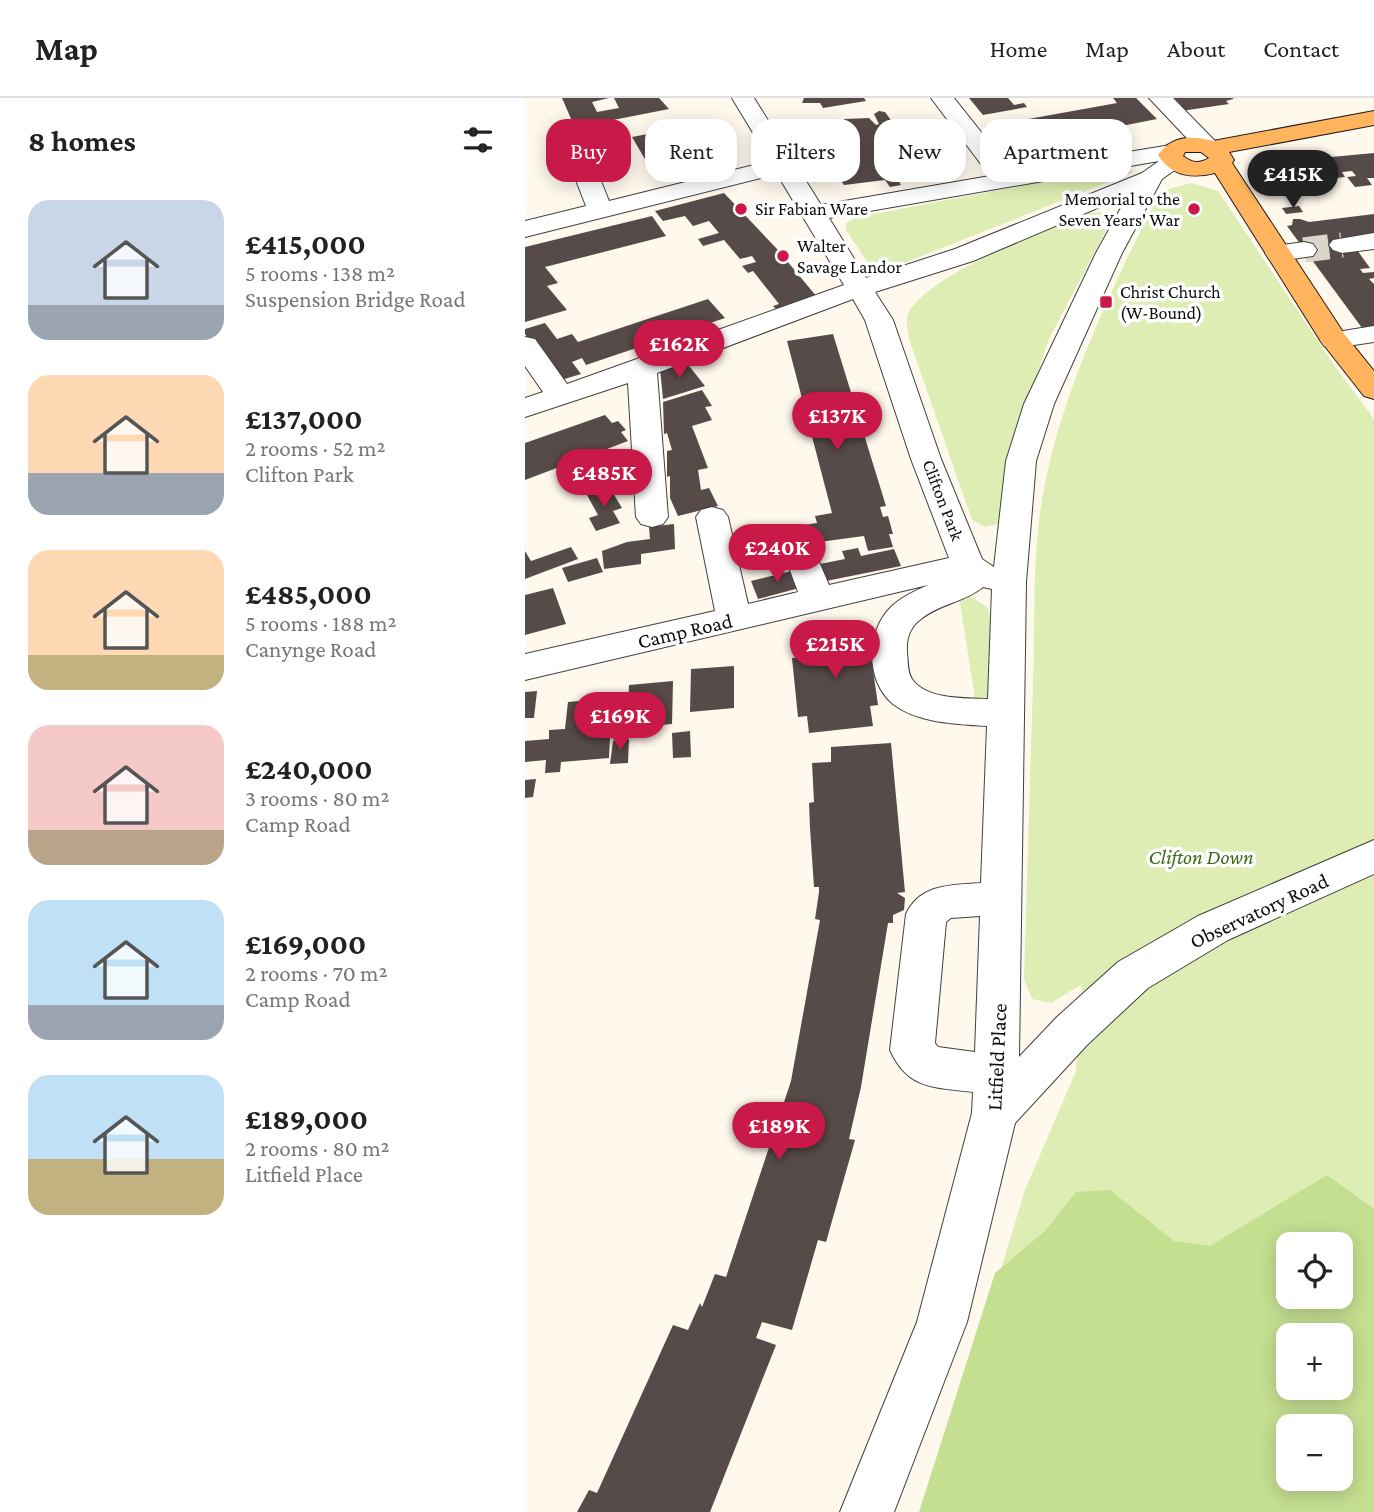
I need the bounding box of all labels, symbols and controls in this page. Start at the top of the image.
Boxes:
text: Map [35,30,98,67]
text: Home [990,35,1047,62]
text: Map [1085,35,1129,62]
text: About [1167,35,1225,62]
text: Contact [1263,35,1339,62]
chip: Buy [546,119,631,182]
chip: Rent [645,119,737,182]
chip: Filters [751,119,860,182]
chip: New [874,119,966,182]
chip: Apartment [980,119,1132,182]
icon: filters [459,121,497,159]
text: 8 homes [28,124,136,157]
pin: £415K [1244,150,1342,210]
text: £415K [1263,160,1323,186]
place label: Memorial to the Seven Years' War [1059,189,1181,230]
place label: Sir Fabian Ware [755,199,868,219]
marker: Sir Fabian Ware [733,201,749,217]
marker: Memorial to the Seven Years' War [1186,201,1202,217]
text: £415,000 [245,227,366,260]
icon: home [84,228,168,312]
place label: Walter Savage Landor [797,236,902,277]
marker: Walter Savage Landor [775,248,791,264]
text: 5 rooms · 138 m² [245,260,395,286]
place label: Christ Church (W-Bound) [1120,282,1221,324]
text: Suspension Bridge Road [245,286,466,312]
marker: Christ Church (W-Bound) [1098,294,1114,310]
pin: £162K [630,320,728,380]
text: £162K [649,330,709,356]
pin: £137K [788,392,886,452]
text: £137,000 [245,402,362,435]
text: £137K [808,402,866,428]
icon: home [84,403,168,487]
text: 2 rooms · 52 m² [245,435,385,461]
pin: £485K [555,450,653,509]
street label: Clifton Park [918,457,968,544]
text: £485K [572,459,636,485]
text: Clifton Park [245,461,354,487]
pin: £240K [728,524,826,584]
text: £240K [745,534,809,560]
text: £485,000 [245,577,372,610]
icon: home [84,578,168,662]
street label: Camp Road [635,608,735,654]
text: 5 rooms · 188 m² [245,610,397,636]
pin: £215K [786,620,884,680]
text: £215K [806,630,864,656]
text: Canynge Road [245,636,376,662]
pin: £169K [571,692,669,752]
text: £169K [590,702,650,728]
text: £240,000 [245,752,373,785]
icon: home [84,753,168,837]
text: 3 rooms · 80 m² [245,785,390,811]
text: Camp Road [245,811,351,837]
park label: Clifton Down [1148,845,1254,869]
street label: Observatory Road [1186,868,1332,954]
text: £169,000 [245,927,366,960]
icon: home [84,928,168,1012]
text: 2 rooms · 70 m² [245,960,388,986]
text: Camp Road [245,986,351,1012]
street label: Litfield Place [982,1003,1012,1111]
text: £189,000 [245,1102,368,1135]
pin: £189K [730,1102,828,1162]
icon: home [84,1103,168,1187]
text: £189K [748,1112,810,1138]
text: 2 rooms · 80 m² [245,1135,390,1161]
text: Litfield Place [245,1161,363,1187]
map controls [1276,1232,1353,1491]
button: locate [1276,1232,1353,1309]
button: + [1276,1323,1353,1400]
button: − [1276,1414,1353,1491]

